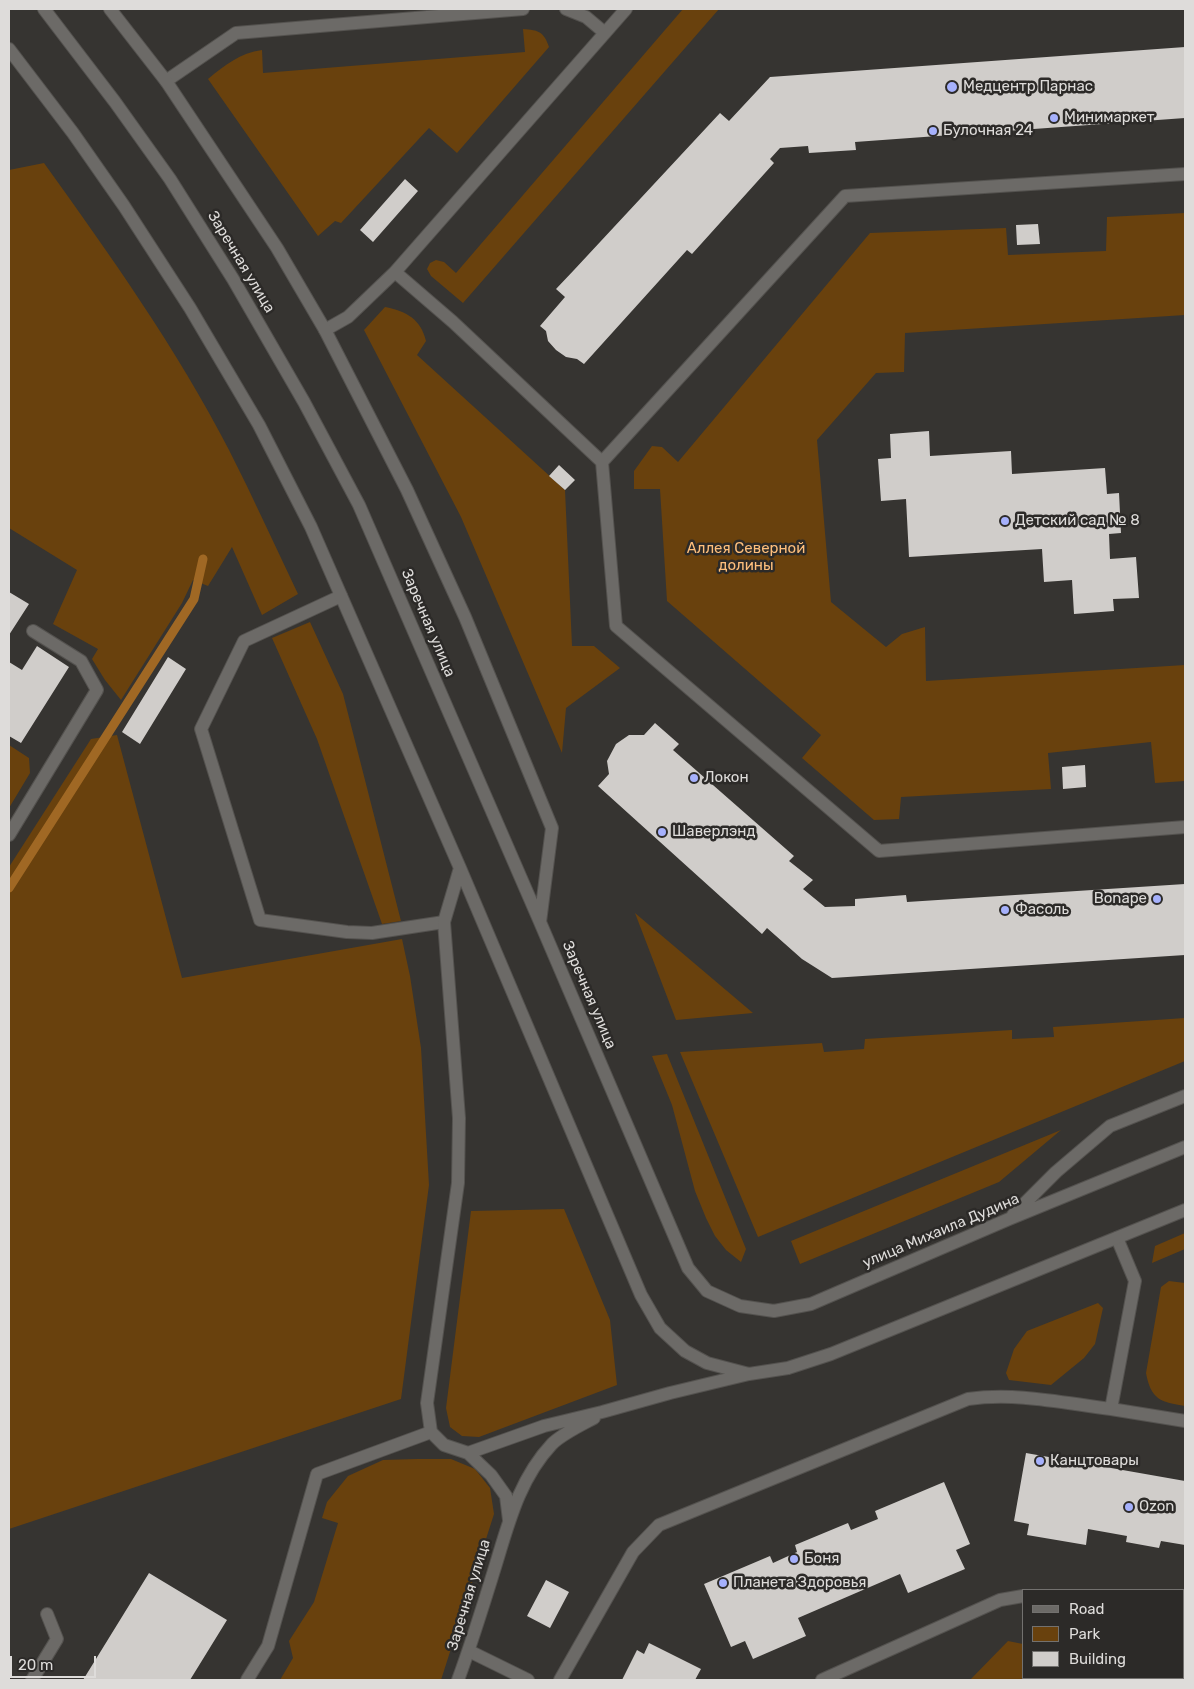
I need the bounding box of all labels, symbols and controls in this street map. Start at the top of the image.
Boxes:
place label: Медцентр Парнас [963,78,1093,96]
marker: Медцентр Парнас [945,80,959,94]
place label: Минимаркет [1064,109,1155,127]
marker: Минимаркет [1048,112,1060,124]
place label: Булочная 24 [943,122,1033,140]
marker: Булочная 24 [927,125,939,137]
street label: Заречная улица [204,208,278,316]
place label: Детский сад № 8 [1015,512,1140,530]
marker: Детский сад № 8 [999,515,1011,527]
park label: Аллея Северной долины [687,540,805,575]
street label: Заречная улица [397,566,459,680]
place label: Локон [704,769,749,787]
marker: Локон [688,772,700,784]
place label: Шаверлэнд [672,823,755,841]
marker: Шаверлэнд [656,826,668,838]
place label: Bonape [1094,890,1147,908]
marker: Bonape [1151,893,1163,905]
place label: Фасоль [1015,901,1069,919]
marker: Фасоль [999,904,1011,916]
street label: Заречная улица [558,938,620,1052]
street label: улица Михаила Дудина [860,1190,1022,1272]
place label: Канцтовары [1050,1452,1139,1470]
marker: Канцтовары [1034,1455,1046,1467]
place label: Ozon [1139,1498,1174,1516]
marker: Ozon [1123,1501,1135,1513]
street label: Заречная улица [443,1537,495,1653]
place label: Боня [804,1550,840,1568]
marker: Боня [788,1553,800,1565]
place label: Планета Здоровья [733,1574,866,1592]
marker: Планета Здоровья [717,1577,729,1589]
legend [1022,1589,1184,1679]
text: Road [1069,1600,1105,1618]
text: Park [1069,1625,1100,1643]
scale bar [12,1646,99,1678]
text: Building [1069,1650,1126,1668]
text: 20 m [18,1656,53,1674]

